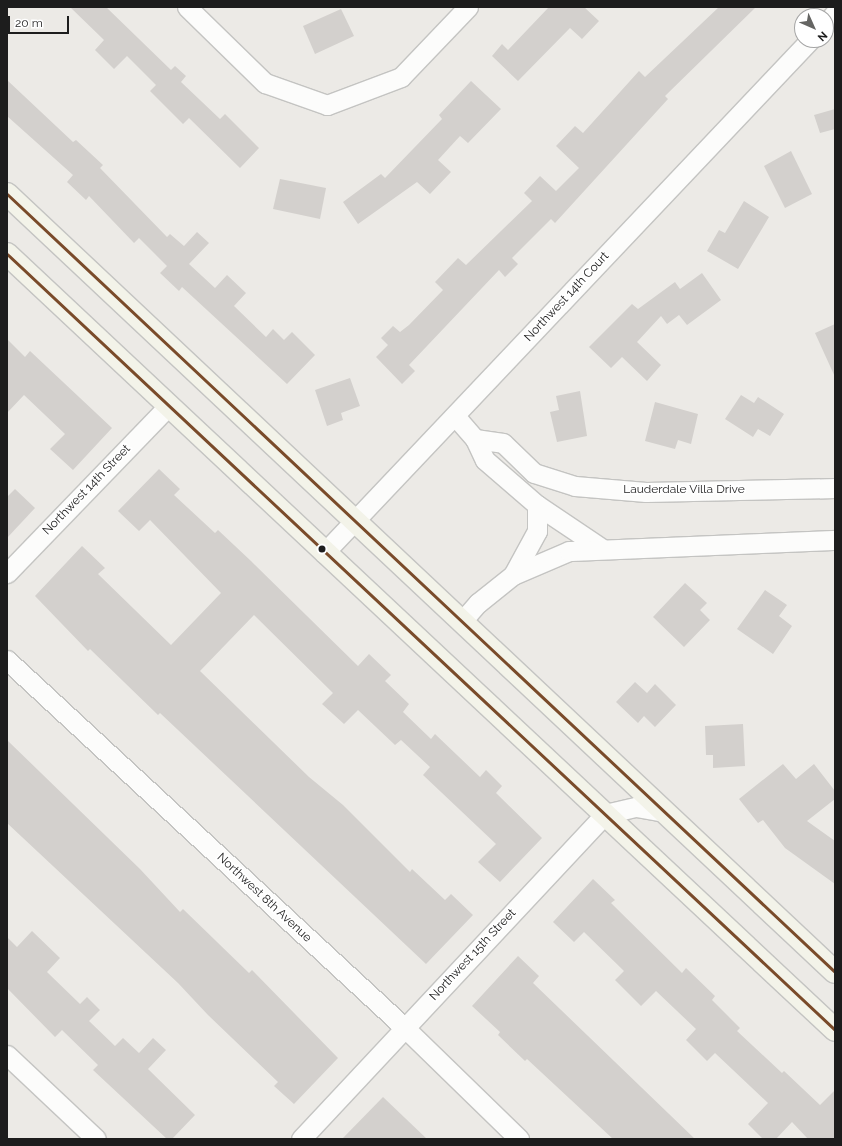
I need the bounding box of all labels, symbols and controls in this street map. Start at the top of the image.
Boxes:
scale bar [10,8,71,34]
north arrow [794,8,834,48]
text: 20 m [15,16,43,30]
text: N [815,29,830,44]
street label: Northwest 14th Court [522,249,612,345]
street label: Northwest 14th Street [40,442,134,538]
street label: Lauderdale Villa Drive [623,483,745,497]
unlabelled marker [317,544,327,554]
street label: Northwest 8th Avenue [214,850,314,946]
street label: Northwest 15th Street [427,906,519,1004]

